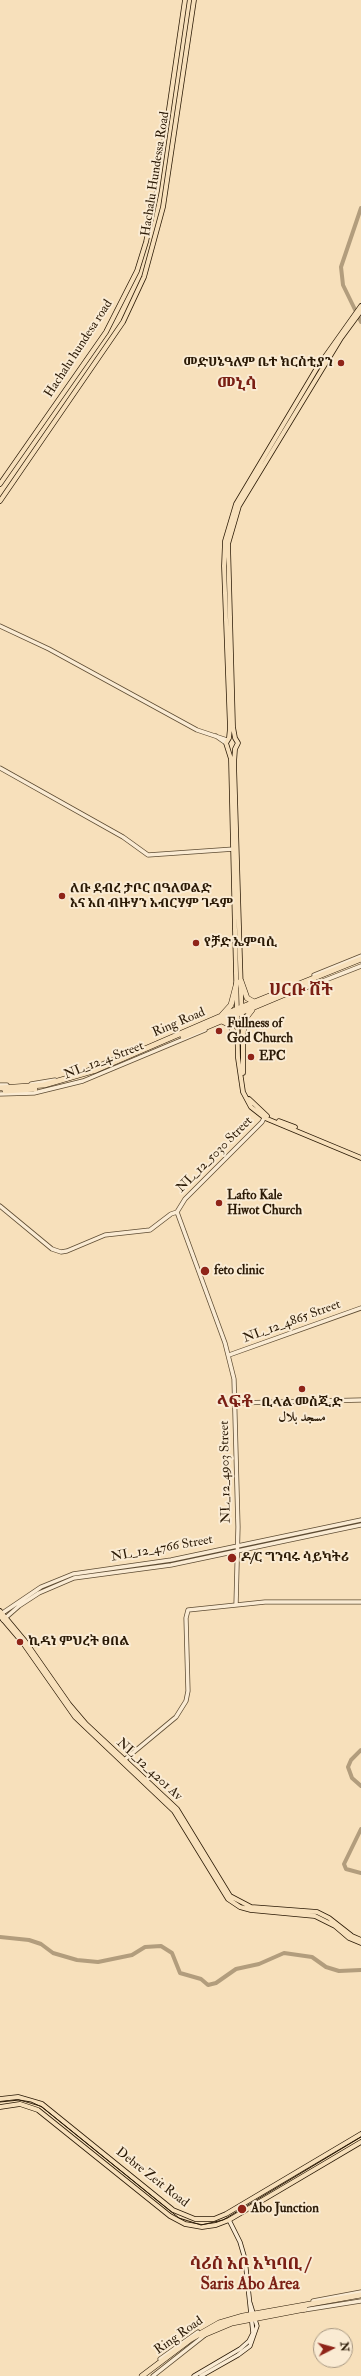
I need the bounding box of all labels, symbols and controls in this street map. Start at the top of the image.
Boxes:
street label: Hachalu Hundessa Road [138,111,174,237]
street label: Hachalu hundesa road [42,297,116,401]
place label: መድሀኔዓለም ቤተ ክርስቲያን [184,355,333,371]
marker: መድሀኔዓለም ቤተ ክርስቲያን [336,358,346,368]
district label: መኒሳ [217,375,257,395]
place label: ለቡ ደብረ ታቦር በዓለወልድ እና አበ ብዙሃን አብርሃም ገዳም [70,881,233,912]
marker: ለቡ ደብረ ታቦር በዓለወልድ እና አበ ብዙሃን አብርሃም ገዳም [57,891,67,901]
place label: የቻድ ኤምባሲ [204,935,277,951]
marker: የቻድ ኤምባሲ [191,938,201,948]
district label: ሀርቡ ሸት [269,981,333,1001]
street label: Ring Road [150,1005,208,1041]
place label: Fullness of God Church [227,1016,293,1047]
marker: Fullness of God Church [214,1026,224,1036]
street label: NL_12_4 Street [62,1039,146,1083]
place label: EPC [259,1049,285,1065]
marker: EPC [246,1052,256,1062]
street label: NL_12_5030 Street [174,1114,256,1196]
place label: Lafto Kale Hiwot Church [227,1188,302,1219]
marker: Lafto Kale Hiwot Church [214,1198,224,1208]
place label: feto clinic [214,1263,264,1279]
marker: feto clinic [199,1265,211,1277]
street label: NL_12_4865 Street [241,1297,343,1347]
marker: ቢላል መስጂድ مسجد بلال [297,1384,307,1394]
district label: ላፍቶ [217,1393,253,1413]
place label: ቢላል መስጂድ مسجد بلال [261,1395,343,1426]
street label: NL_12_4903 Street [217,1421,235,1523]
street label: NL_12_4766 Street [110,1532,214,1566]
place label: ዶ/ር ግንባሩ ሳይካትሪ [241,1550,349,1566]
marker: ዶ/ር ግንባሩ ሳይካትሪ [226,1552,238,1564]
place label: ኪዳነ ምህረት ፀበል [28,1634,129,1650]
marker: ኪዳነ ምህረት ፀበል [15,1637,25,1647]
street label: NL_12_4201 Av [113,1736,185,1804]
street label: Debre Zeit Road [113,2145,191,2211]
place label: Abo Junction [251,2201,319,2217]
marker: Abo Junction [236,2203,248,2215]
district label: ሳሪስ አቦ አካባቢ / Saris Abo Area [190,2255,310,2295]
street label: Ring Road [152,2314,206,2358]
north arrow [313,2328,353,2368]
text: N [337,2341,351,2352]

